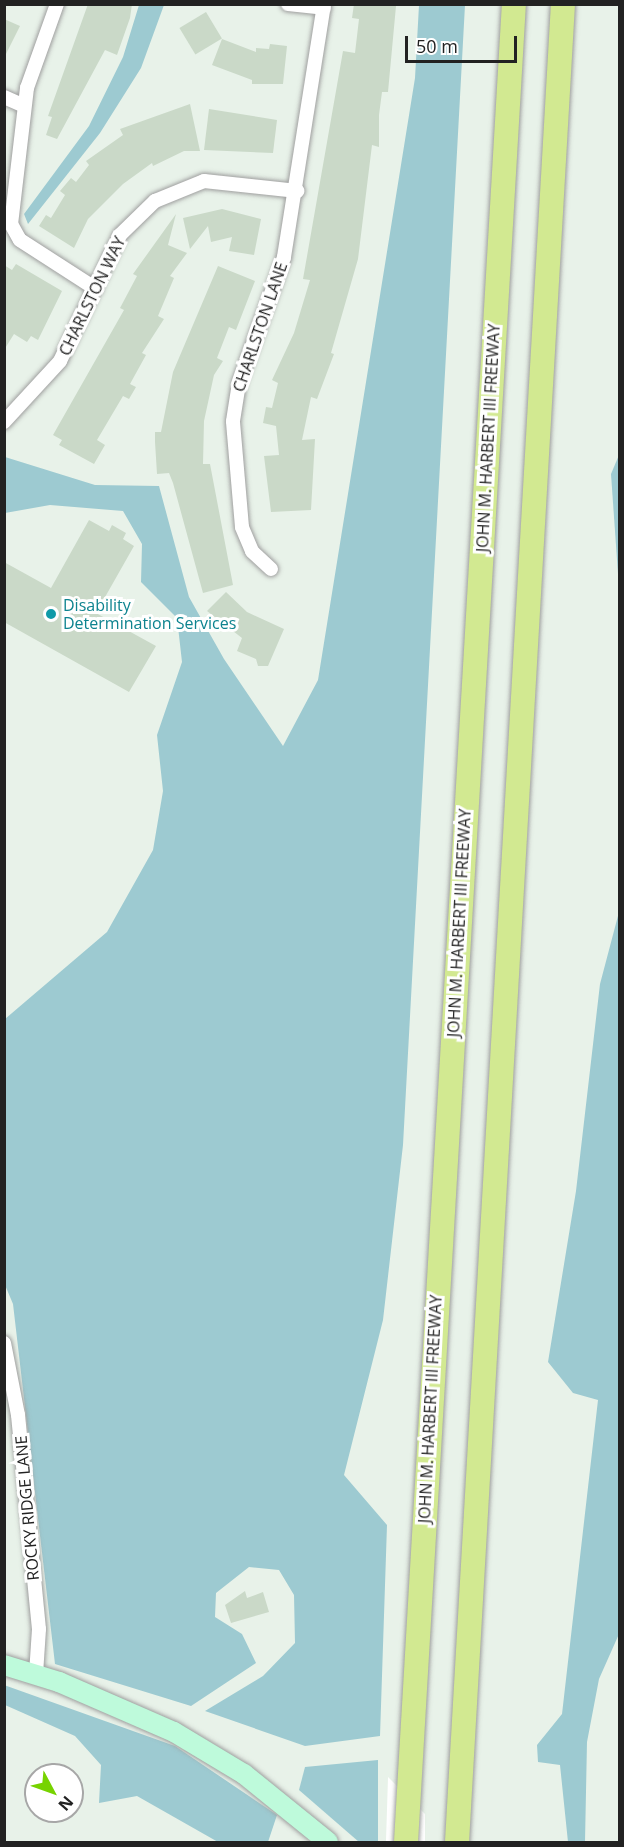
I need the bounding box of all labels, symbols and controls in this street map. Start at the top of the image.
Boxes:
scale bar [408,24,520,62]
text: 50 m [416,34,458,58]
street label: CHARLSTON WAY [55,233,129,359]
street label: CHARLSTON LANE [229,260,291,394]
street label: JOHN M. HARBERT III FREEWAY [472,323,504,553]
place label: Disability Determination Services [63,595,236,633]
marker: Disability Determination Services [44,607,58,621]
street label: JOHN M. HARBERT III FREEWAY [443,808,475,1038]
street label: JOHN M. HARBERT III FREEWAY [414,1294,446,1524]
street label: ROCKY RIDGE LANE [11,1435,43,1581]
north arrow [24,1763,84,1823]
text: N [54,1791,79,1816]

